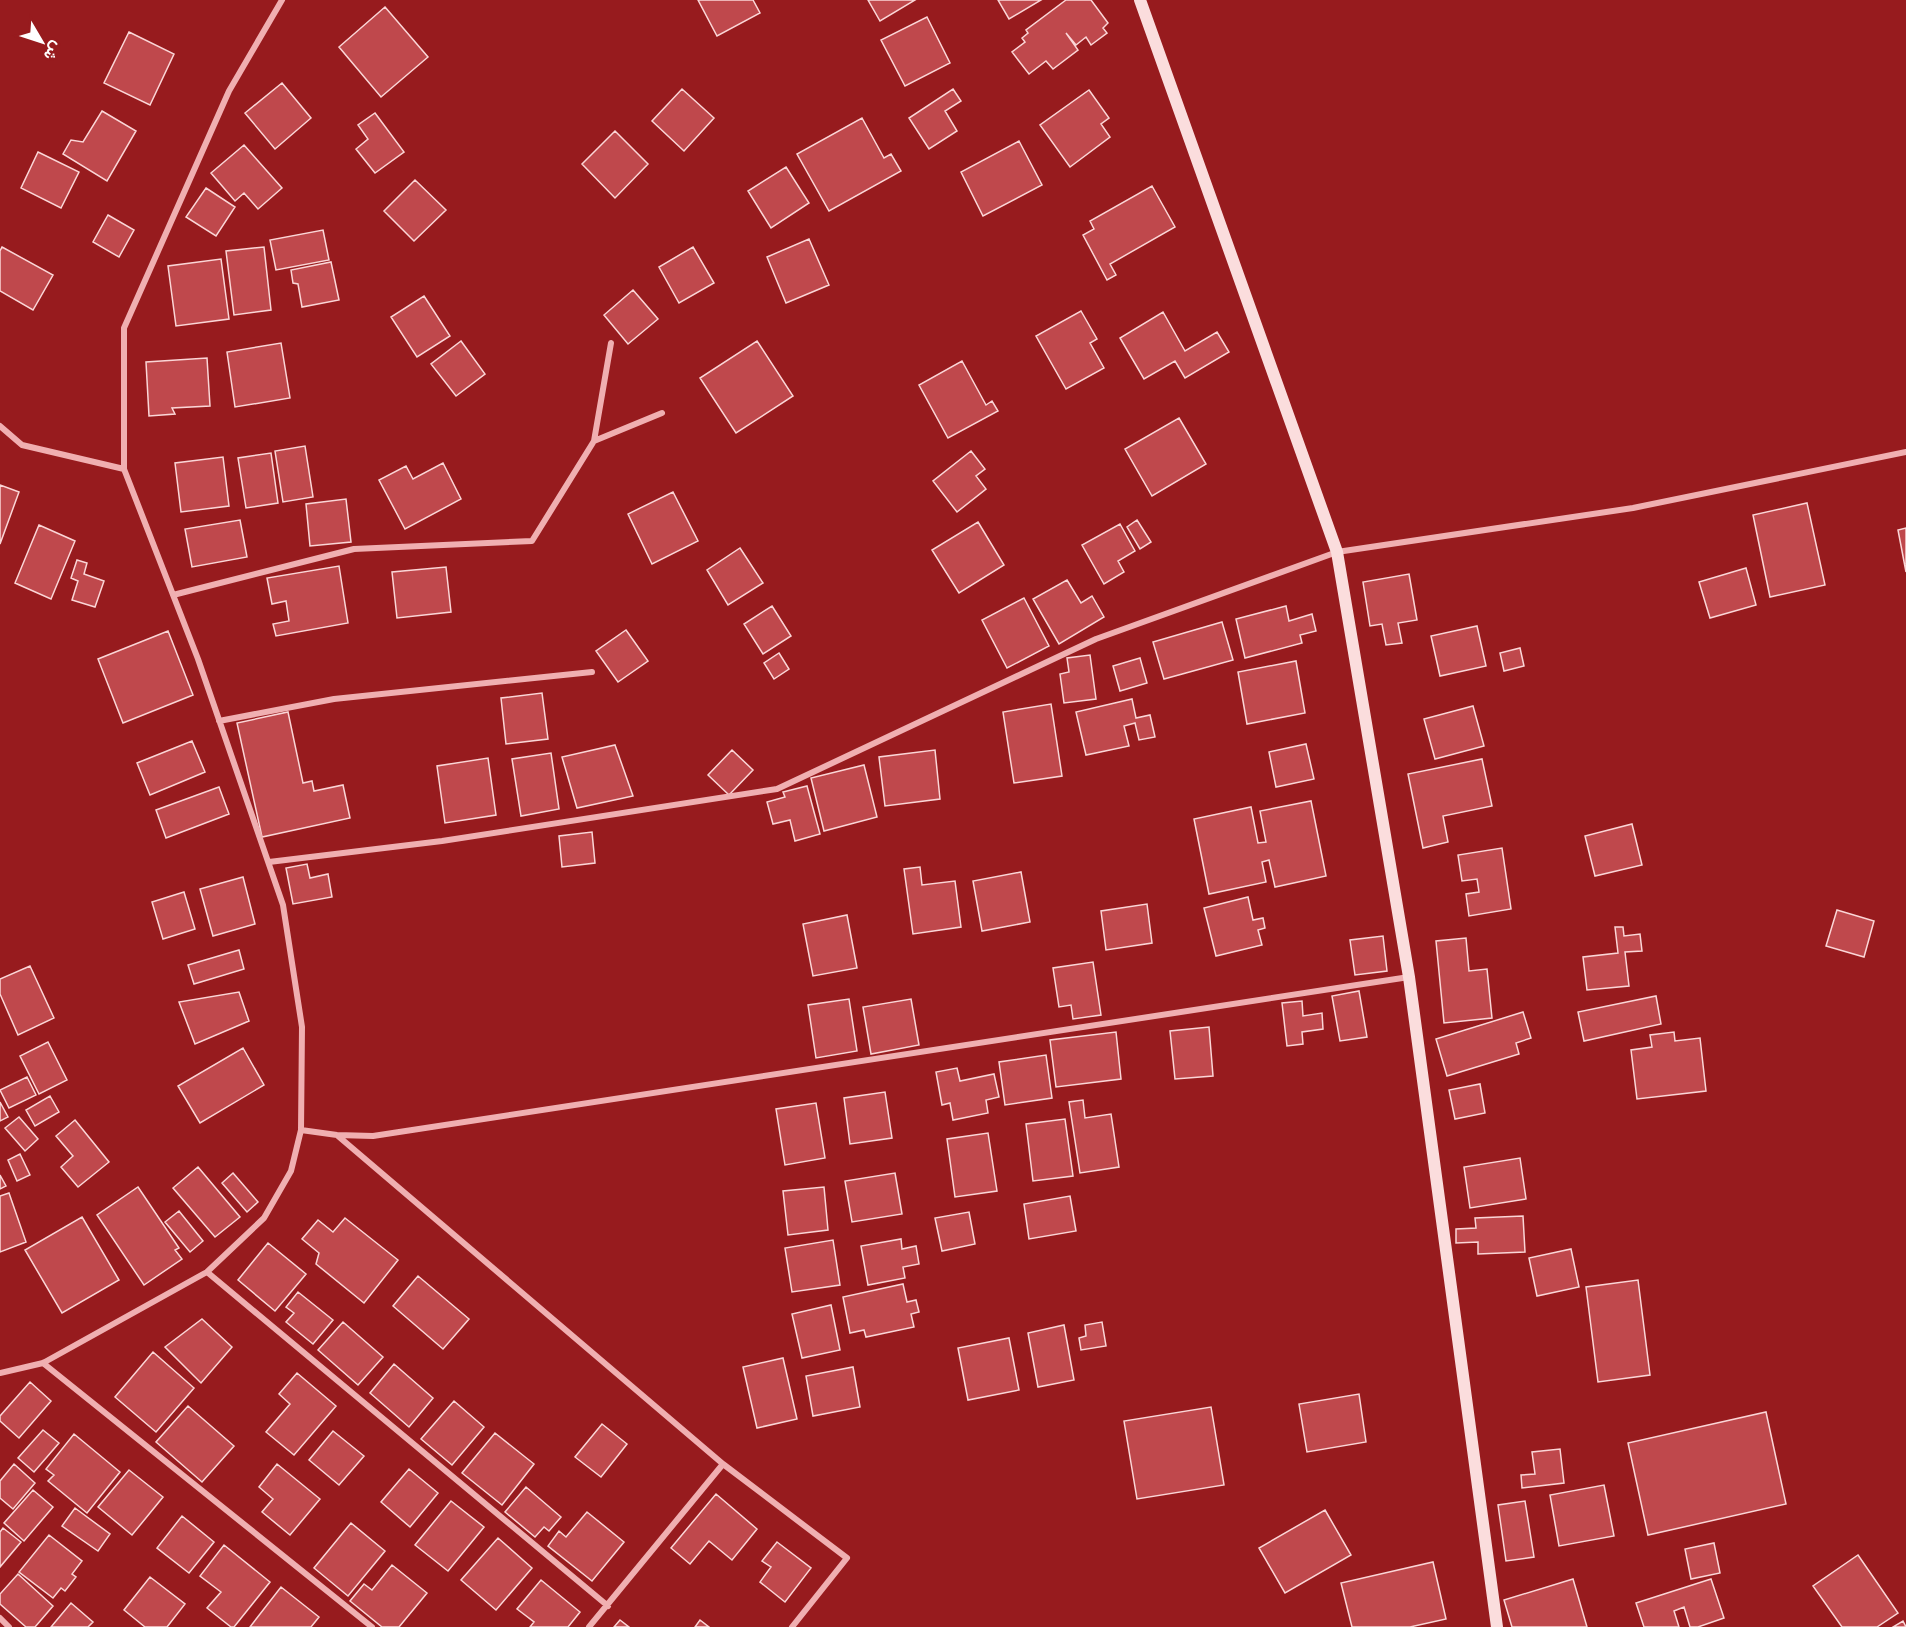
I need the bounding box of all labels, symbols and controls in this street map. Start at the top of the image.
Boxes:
north arrow [12,12,72,72]
text: ش [38,36,69,66]

